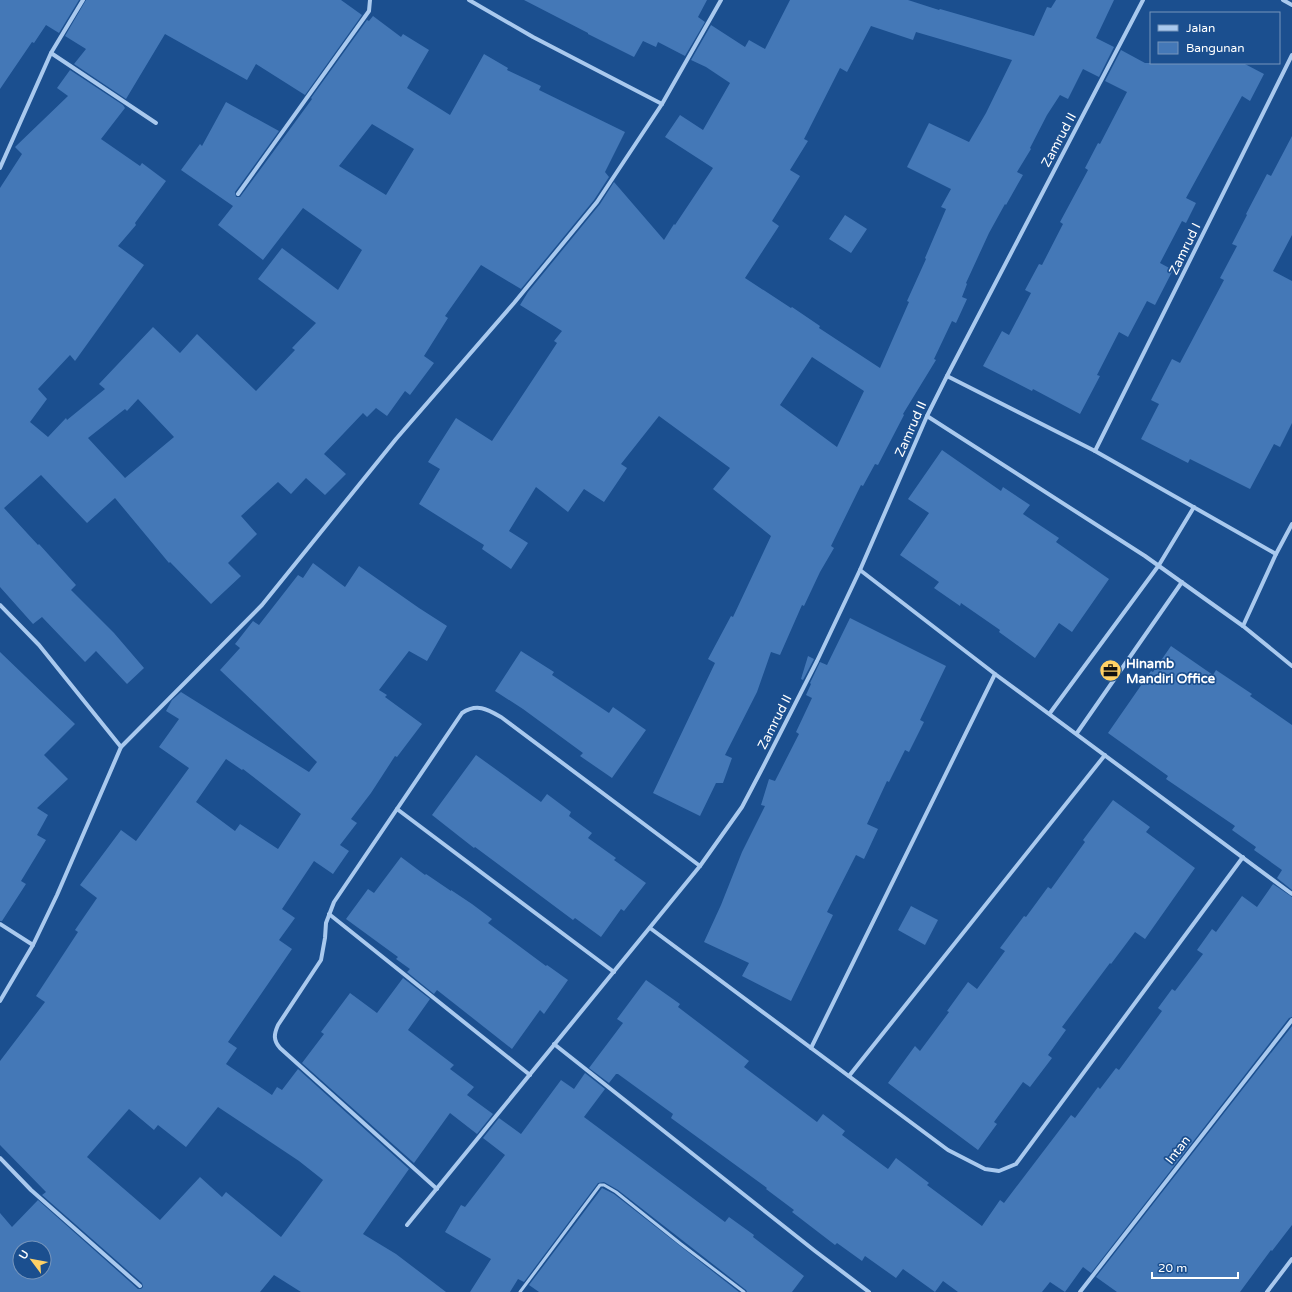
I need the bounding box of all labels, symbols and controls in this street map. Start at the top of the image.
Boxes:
legend [1150,12,1280,64]
text: Jalan [1186,21,1215,35]
text: Bangunan [1186,41,1245,55]
street label: Zamrud II [1038,110,1080,170]
street label: Zamrud I [1166,220,1204,278]
street label: Zamrud II [892,399,930,459]
place label: Hinamb Mandiri Office [1126,656,1216,687]
office icon: Hinamb Mandiri Office [1097,658,1123,684]
street label: Zamrud II [754,692,796,752]
street label: Intan [1162,1133,1194,1167]
north arrow [12,1240,52,1280]
text: U [16,1248,32,1262]
scale bar [1152,1254,1238,1280]
text: 20 m [1158,1261,1187,1275]

